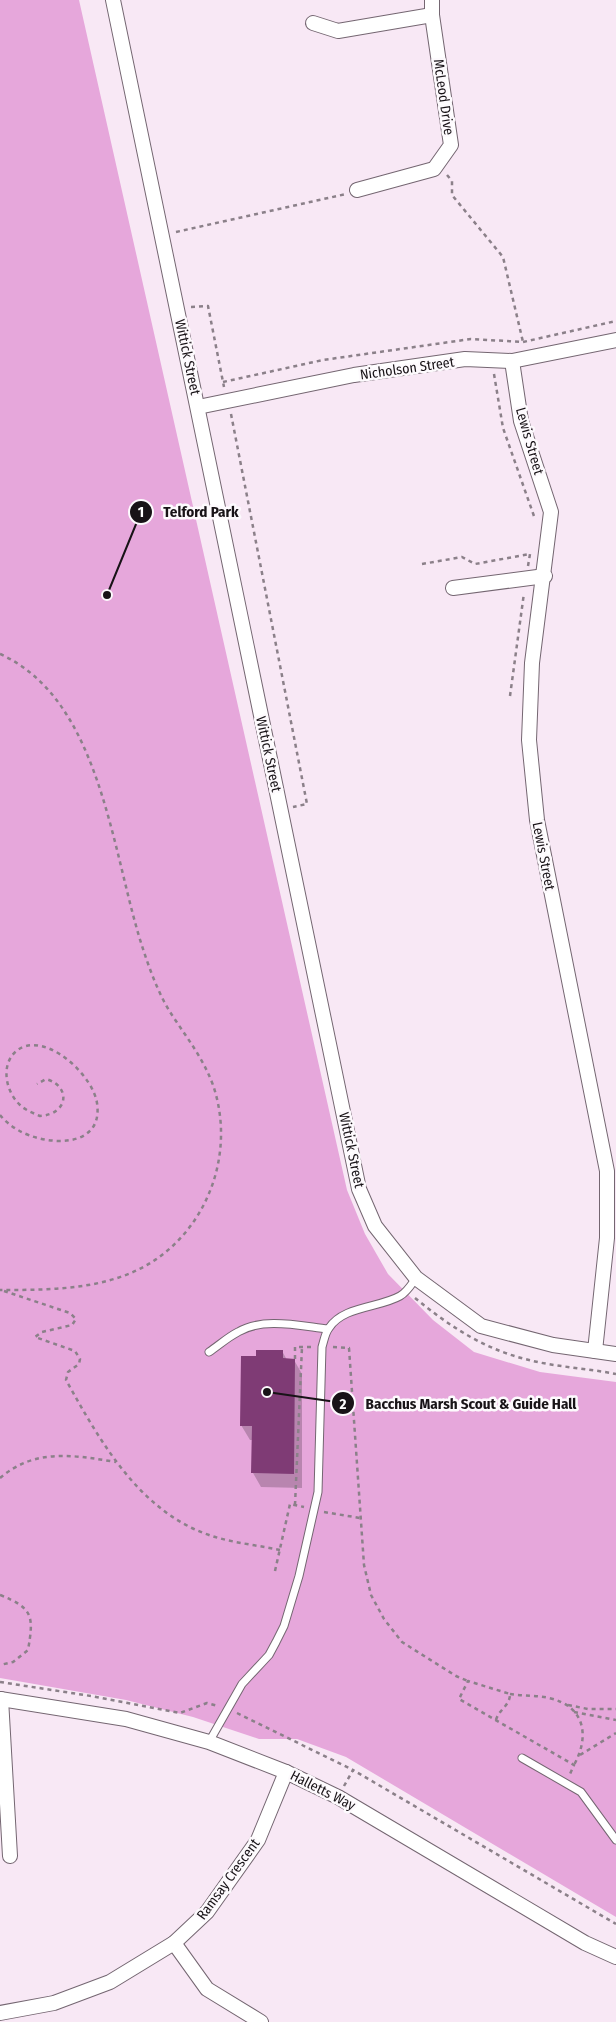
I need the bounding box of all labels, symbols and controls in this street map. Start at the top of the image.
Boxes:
street label: McLeod Drive [430,58,457,136]
street label: Wittick Street [171,318,204,397]
street label: Nicholson Street [359,353,456,384]
street label: Lewis Street [512,406,547,477]
callout: Telford Park [128,497,249,527]
text: 1 [138,503,144,521]
text: Telford Park [163,503,239,521]
street label: Wittick Street [252,715,285,794]
street label: Lewis Street [529,821,559,892]
street label: Wittick Street [335,1111,368,1190]
callout: Bacchus Marsh Scout & Guide Hall [330,1388,586,1418]
text: 2 [339,1395,347,1413]
text: Bacchus Marsh Scout & Guide Hall [366,1395,577,1413]
street label: Halletts Way [287,1767,359,1814]
street label: Ramsay Crescent [193,1835,264,1923]

